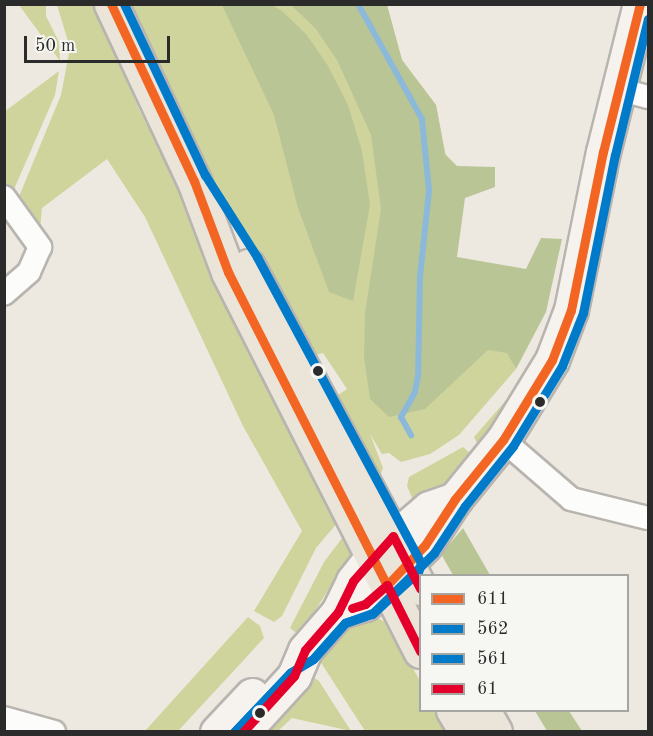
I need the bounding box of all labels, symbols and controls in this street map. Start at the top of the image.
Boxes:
scale bar [27,24,172,62]
text: 50 m [35,37,75,55]
unlabelled marker [312,365,324,377]
unlabelled marker [534,396,546,408]
legend [419,574,629,712]
text: 611 [477,590,508,608]
text: 562 [477,620,508,638]
text: 561 [477,650,508,668]
text: 61 [477,680,498,698]
unlabelled marker [254,707,266,719]

